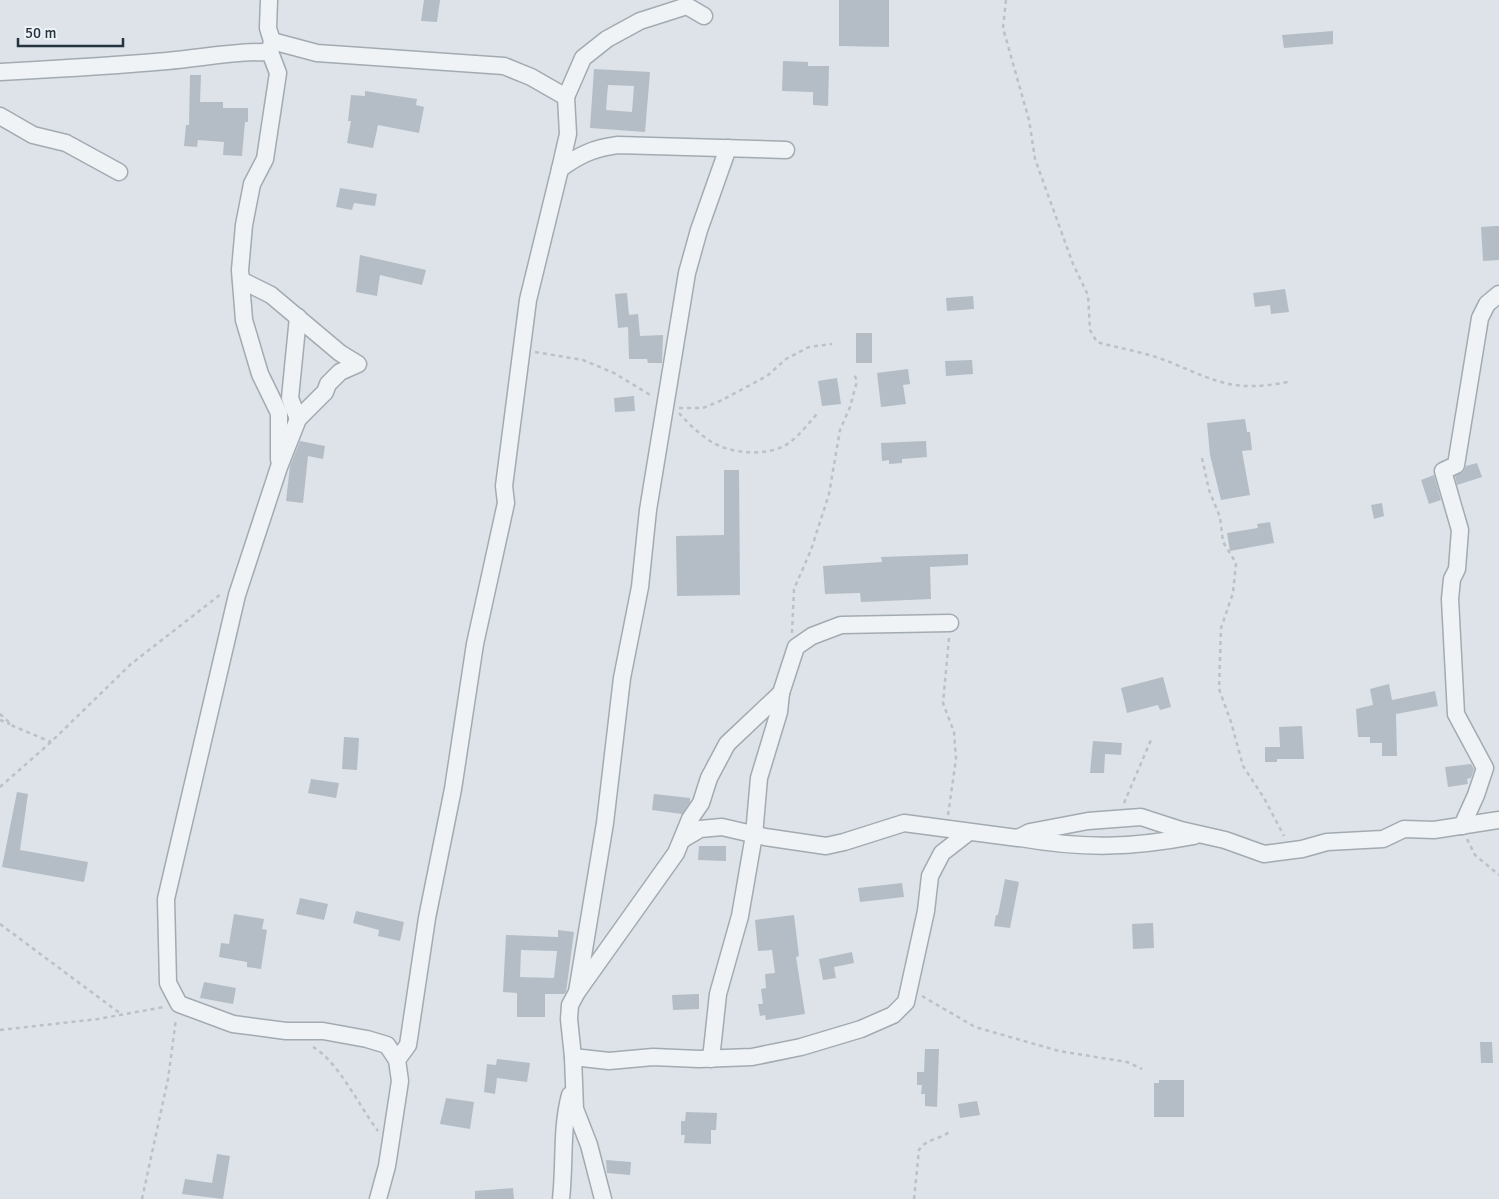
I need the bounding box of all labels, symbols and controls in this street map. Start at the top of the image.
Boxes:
scale bar [18,15,122,47]
text: 50 m [25,24,56,42]

